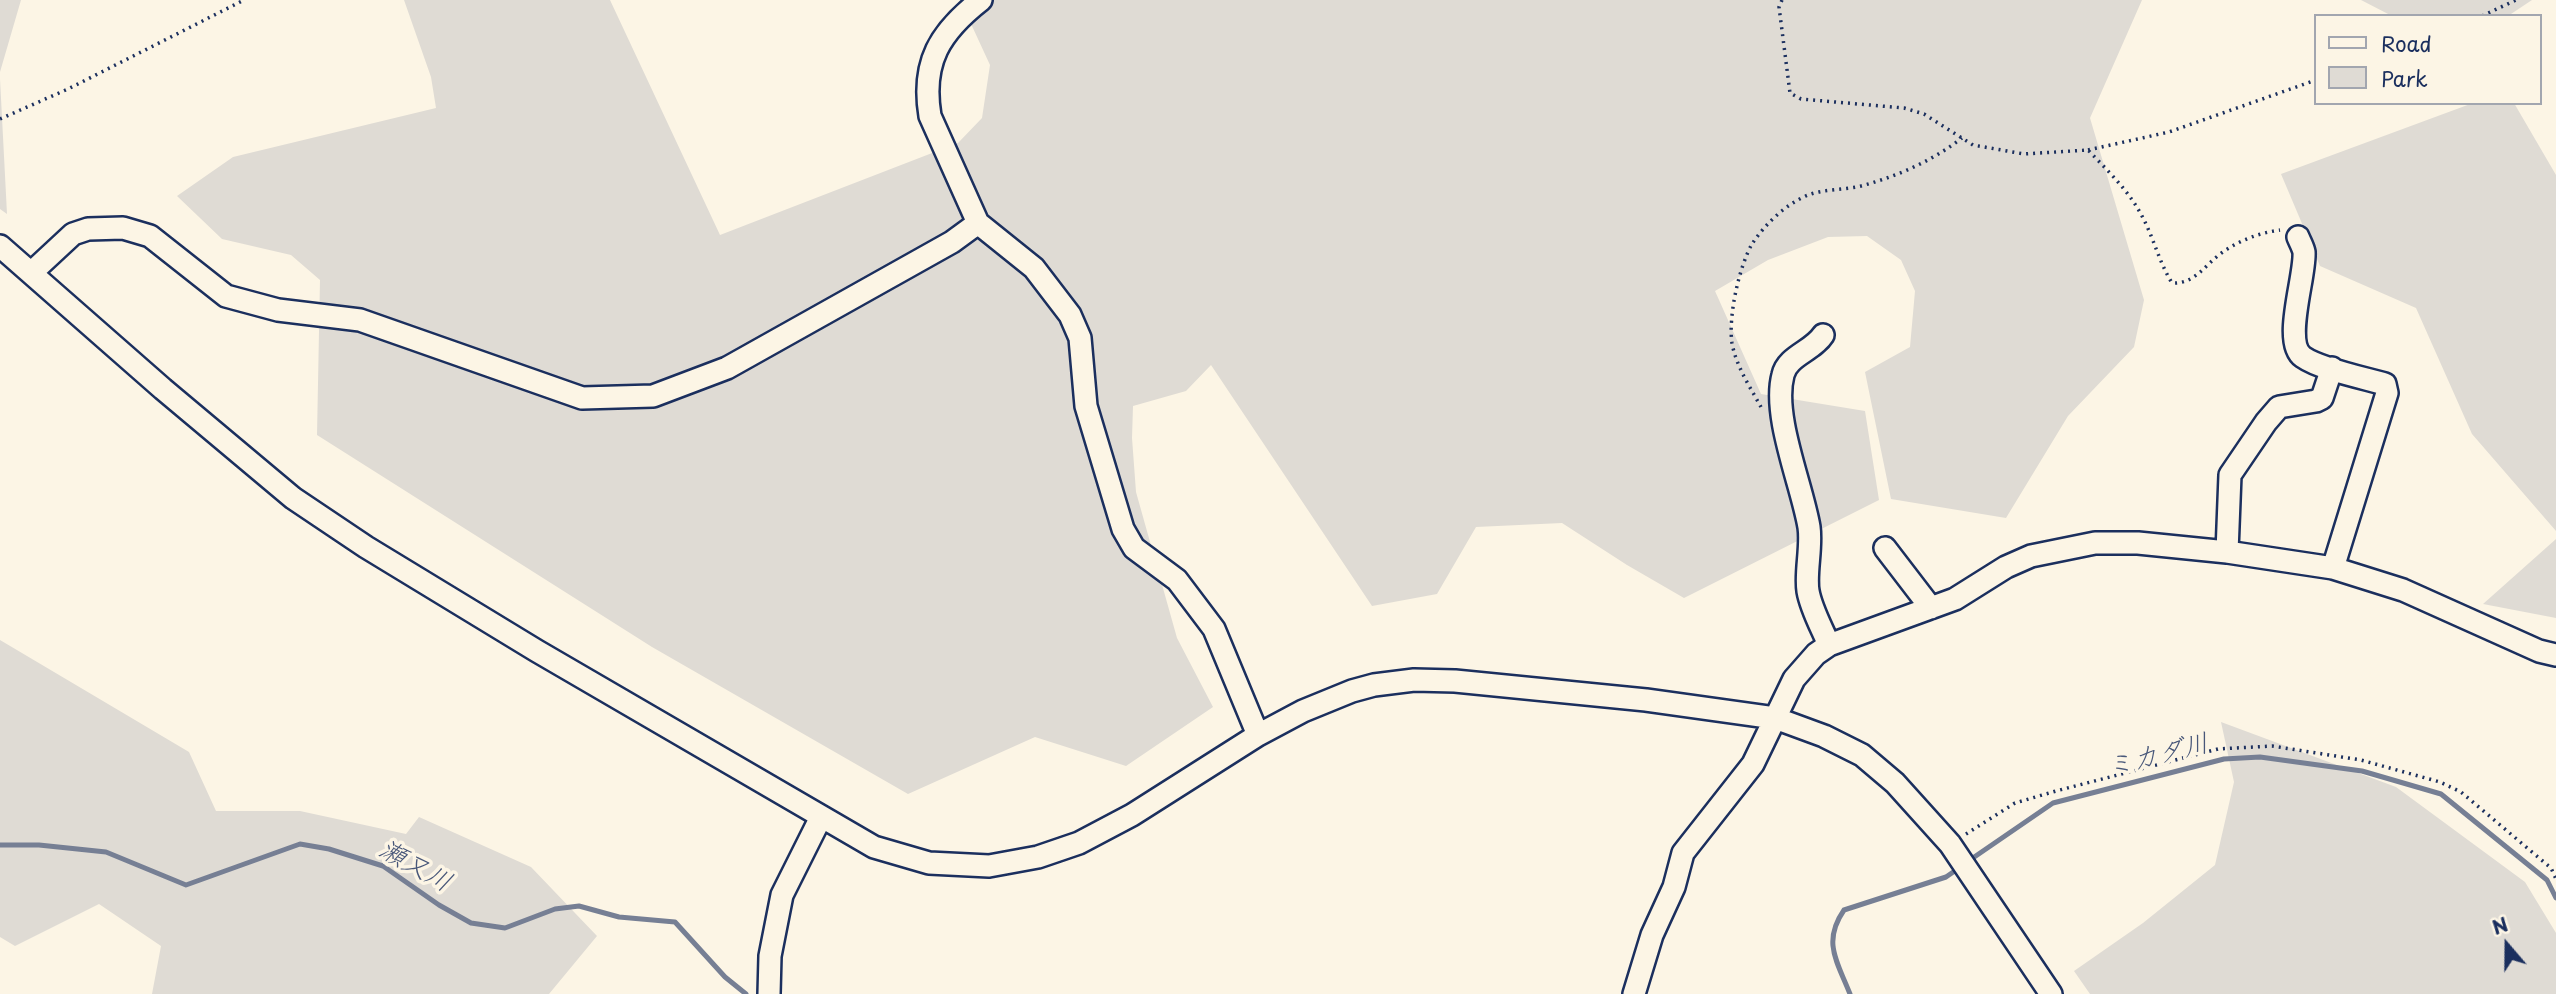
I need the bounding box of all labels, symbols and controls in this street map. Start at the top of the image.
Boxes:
legend [2314,14,2542,105]
text: Road [2381,27,2432,59]
text: Park [2381,62,2428,94]
water label: ミカダ川 [2104,728,2212,784]
water label: 瀬又川 [373,834,457,900]
north arrow [2472,910,2542,980]
text: N [2488,910,2512,941]

